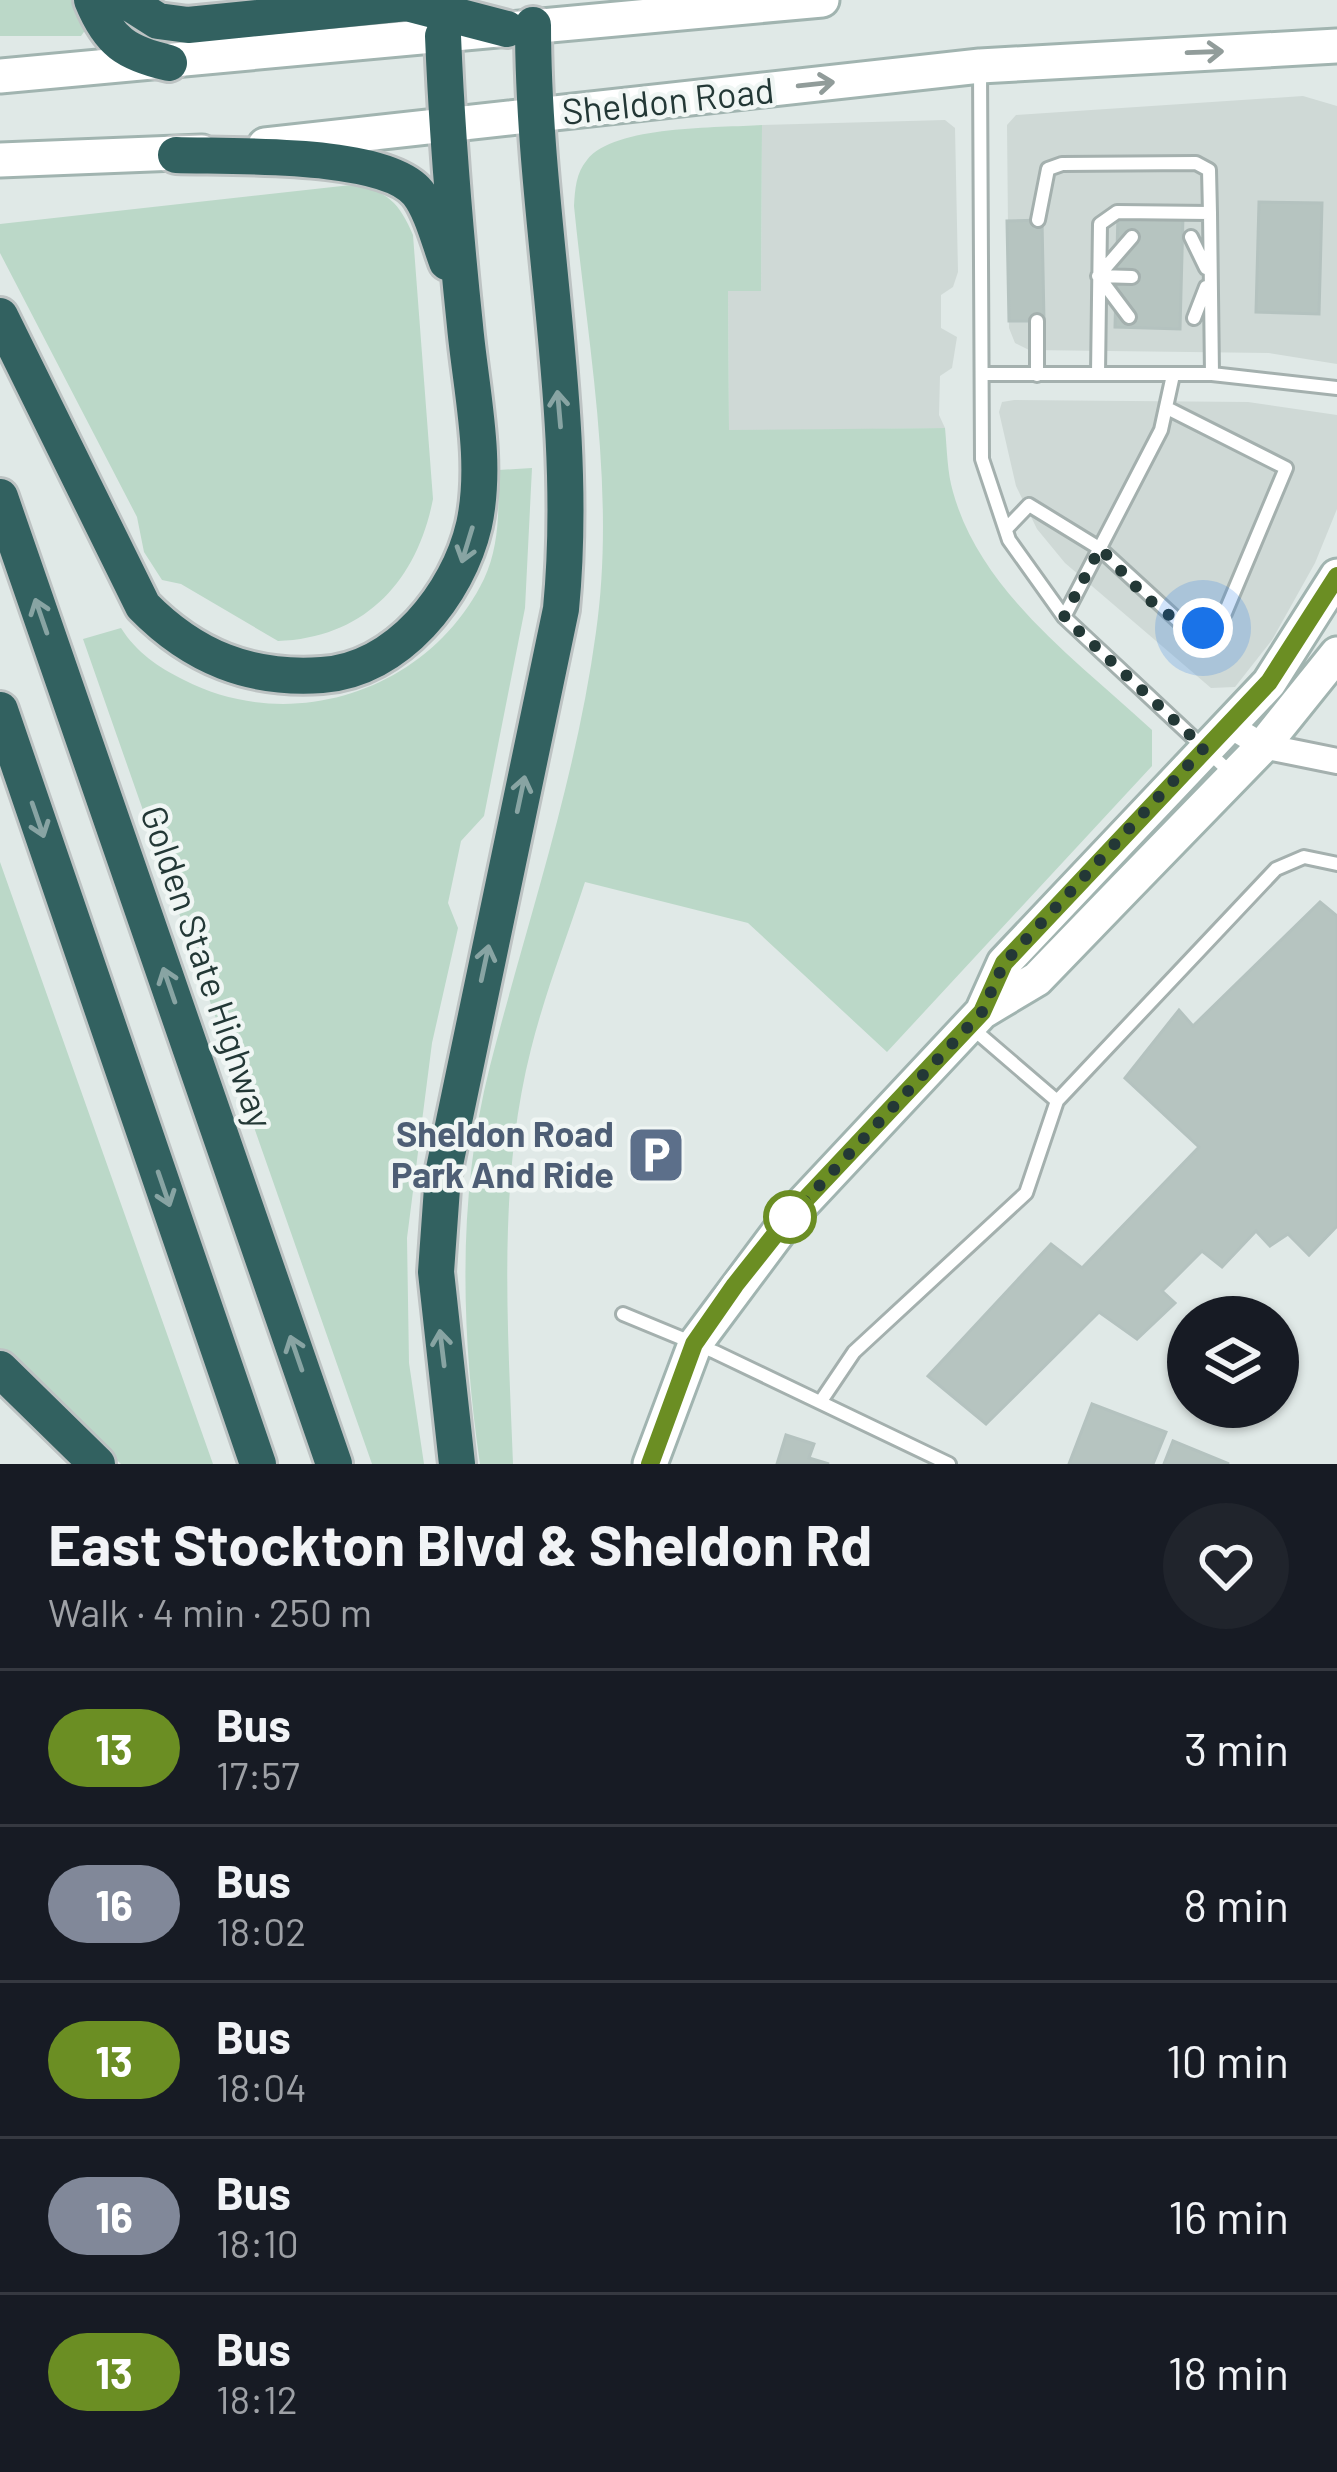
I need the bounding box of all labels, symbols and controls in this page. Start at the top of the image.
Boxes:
one-way arrow [1185,40,1224,63]
street label: Sheldon Road [560,67,776,132]
one-way arrow [796,73,835,95]
one-way arrow [547,390,570,429]
one-way arrow [455,525,477,563]
one-way arrow [29,598,51,636]
your location [1173,598,1233,658]
one-way arrow [511,775,534,813]
street label: Golden State Highway [133,800,284,1133]
one-way arrow [29,801,50,838]
one-way arrow [475,944,498,982]
one-way arrow [157,967,178,1004]
place label: Sheldon Road Park And Ride [391,1111,614,1195]
parking icon: Sheldon Road Park And Ride [625,1124,687,1186]
one-way arrow [155,1170,177,1208]
unlabelled marker [765,1192,815,1242]
map controls [1167,1296,1299,1428]
button: layers [1167,1296,1299,1428]
one-way arrow [431,1329,453,1368]
one-way arrow [284,1336,305,1373]
button: heart [1163,1503,1289,1629]
text: East Stockton Blvd & Sheldon Rd [48,1509,872,1577]
text: Walk · 4 min · 250 m [48,1588,372,1635]
text: Bus [216,1697,291,1751]
text: 3 min [1184,1721,1289,1775]
text: 13 [95,1723,133,1773]
text: 17:57 [216,1751,300,1798]
text: Bus [216,1853,291,1907]
text: 8 min [1184,1877,1289,1931]
text: 16 [95,1879,133,1929]
text: 18:02 [216,1907,306,1954]
text: Bus [216,2009,291,2063]
text: 10 min [1166,2033,1289,2087]
text: 13 [95,2035,133,2085]
text: 18:04 [216,2063,307,2110]
text: Bus [216,2165,291,2219]
text: 16 min [1168,2189,1289,2243]
text: 16 [95,2191,133,2241]
text: 18:10 [216,2219,299,2266]
text: Bus [216,2321,291,2375]
text: 18 min [1168,2345,1289,2399]
text: 13 [95,2347,133,2397]
text: 18:12 [216,2375,298,2422]

